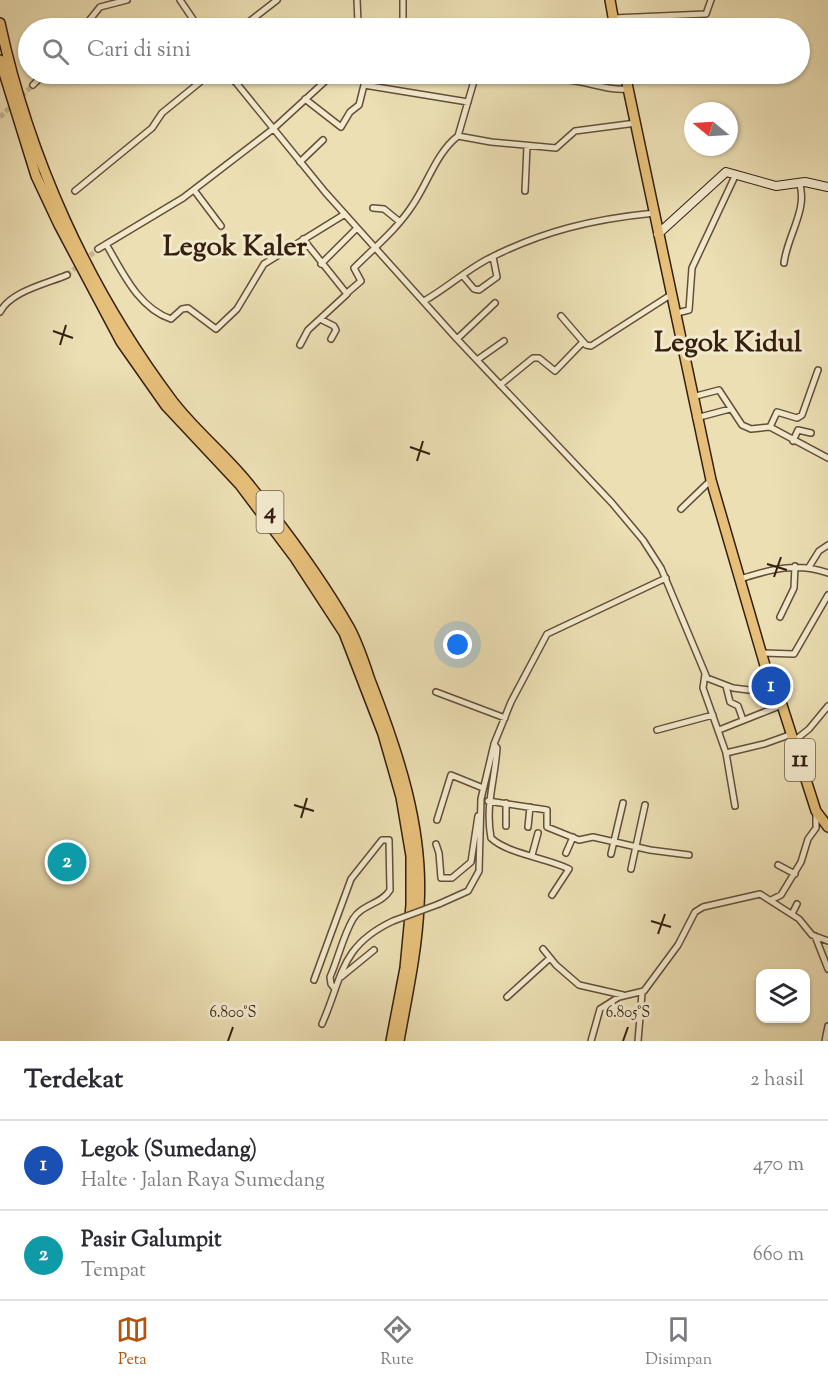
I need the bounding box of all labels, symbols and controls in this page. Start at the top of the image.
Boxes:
search box [18,18,810,84]
icon: search [39,35,72,68]
text: Cari di sini [87,35,191,67]
north arrow [684,102,738,156]
district label: Legok Kaler [163,228,308,268]
district label: Legok Kidul [654,324,802,364]
road number: 4 [256,491,284,533]
your location [443,630,472,659]
pin: 1 [752,664,790,708]
road number: 11 [785,739,815,781]
pin: 2 [48,840,86,884]
map controls [756,969,810,1023]
button: layers [756,969,810,1023]
text: 6.800°S [210,1003,256,1024]
text: 6.805°S [606,1003,650,1024]
text: Terdekat [24,1062,123,1099]
text: 2 hasil [750,1066,804,1095]
text: Legok (Sumedang) [81,1135,257,1167]
text: 1 [40,1151,47,1180]
text: 470 m [753,1151,804,1180]
text: Halte · Jalan Raya Sumedang [81,1167,325,1196]
text: Pasir Galumpit [81,1225,222,1257]
text: 2 [39,1241,48,1270]
text: 660 m [753,1241,804,1270]
text: Tempat [81,1257,146,1286]
tab: Peta [116,1313,149,1372]
tab: Rute [380,1313,414,1372]
tab: Disimpan [645,1313,712,1372]

